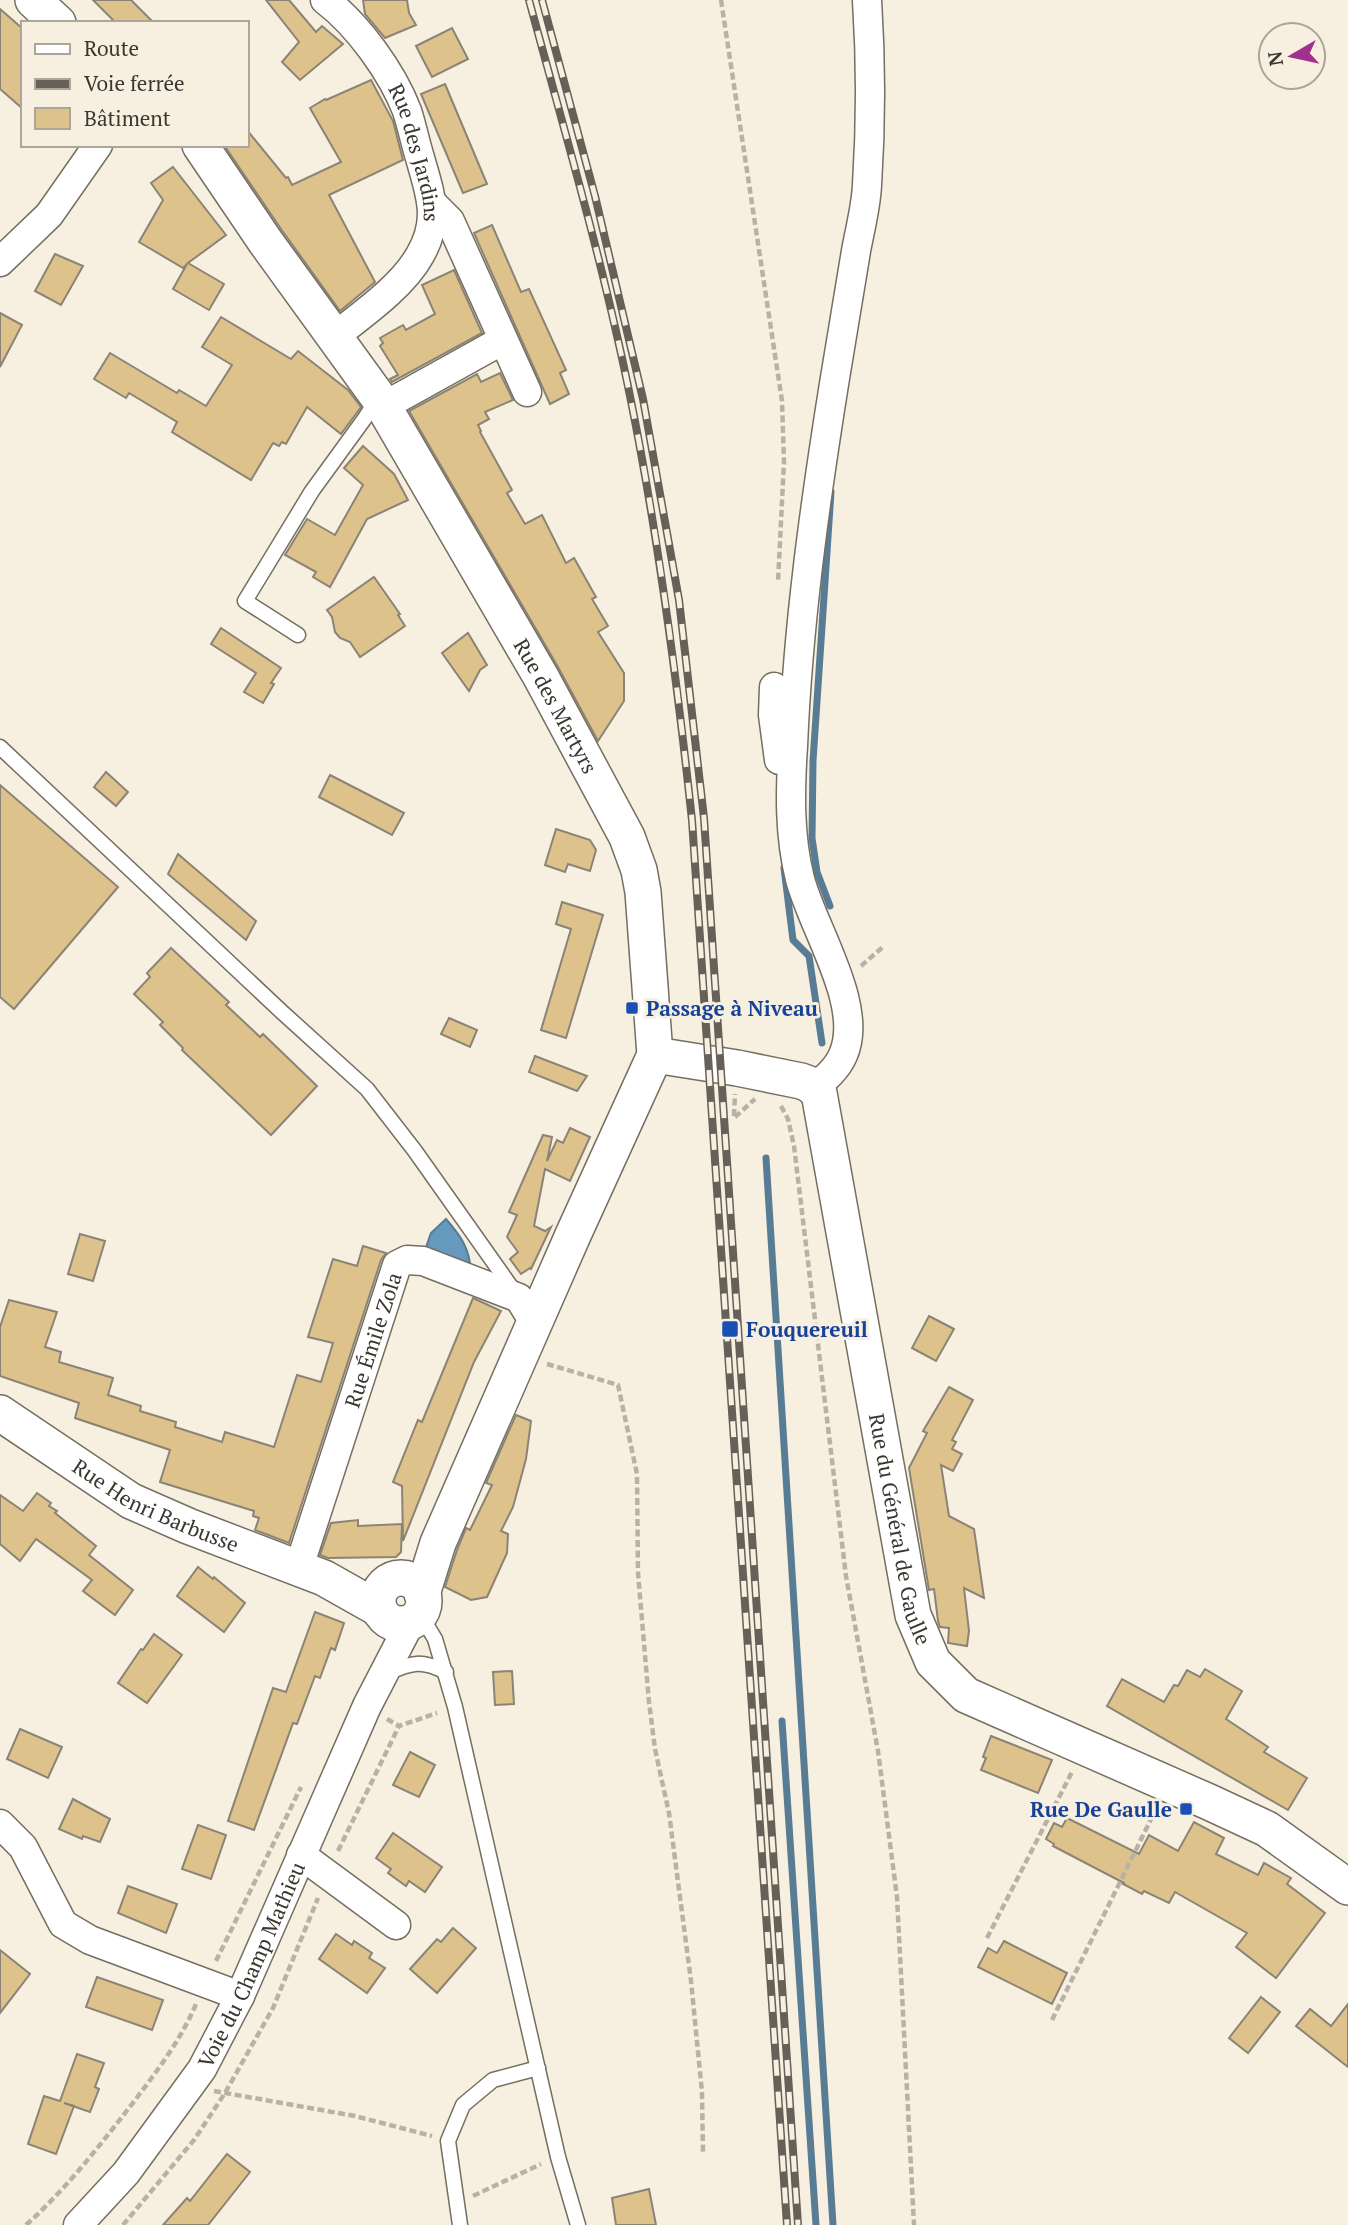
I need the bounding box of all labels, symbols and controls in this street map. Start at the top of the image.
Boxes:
legend [21,21,248,147]
north arrow [1257,21,1327,91]
text: Route [84,34,139,62]
text: N [1261,49,1288,68]
text: Voie ferrée [84,69,185,97]
street label: Rue des Jardins [382,78,446,222]
text: Bâtiment [84,104,171,132]
street label: Rue des Martyrs [507,633,604,778]
place label: Passage à Niveau [646,994,818,1022]
marker: Passage à Niveau [624,1000,640,1016]
street label: Rue Émile Zola [338,1268,408,1411]
place label: Fouquereuil [746,1315,868,1343]
marker: Fouquereuil [720,1319,740,1339]
street label: Rue du Général de Gaulle [863,1411,938,1649]
street label: Rue Henri Barbusse [67,1452,243,1558]
place label: Rue De Gaulle [1030,1795,1172,1823]
marker: Rue De Gaulle [1178,1801,1194,1817]
street label: Voie du Champ Mathieu [191,1857,311,2073]

